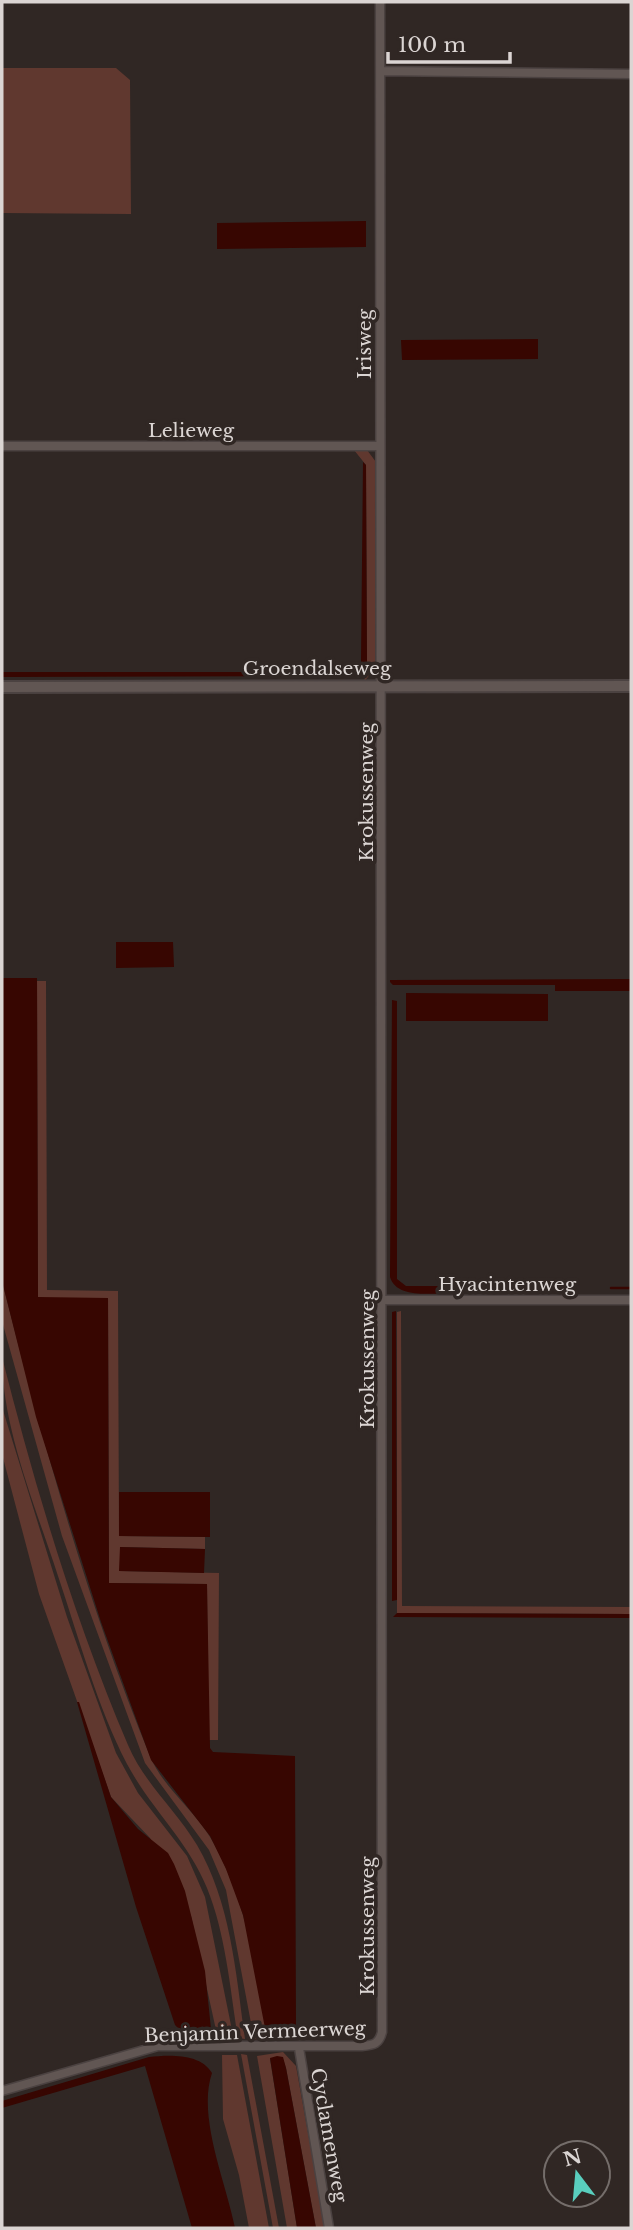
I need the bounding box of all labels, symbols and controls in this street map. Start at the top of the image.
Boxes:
scale bar [388,21,510,65]
text: 100 m [398,32,466,58]
street label: Irisweg [353,308,376,379]
street label: Lelieweg [148,419,235,442]
street label: Groendalseweg [243,657,392,680]
street label: Krokussenweg [355,722,378,862]
street label: Hyacintenweg [438,1273,577,1296]
street label: Krokussenweg [356,1289,379,1429]
street label: Krokussenweg [356,1856,379,1996]
street label: Benjamin Vermeerweg [144,2017,367,2047]
street label: Cyclamenweg [306,2066,352,2205]
north arrow [542,2139,612,2209]
text: N [561,2145,584,2172]

